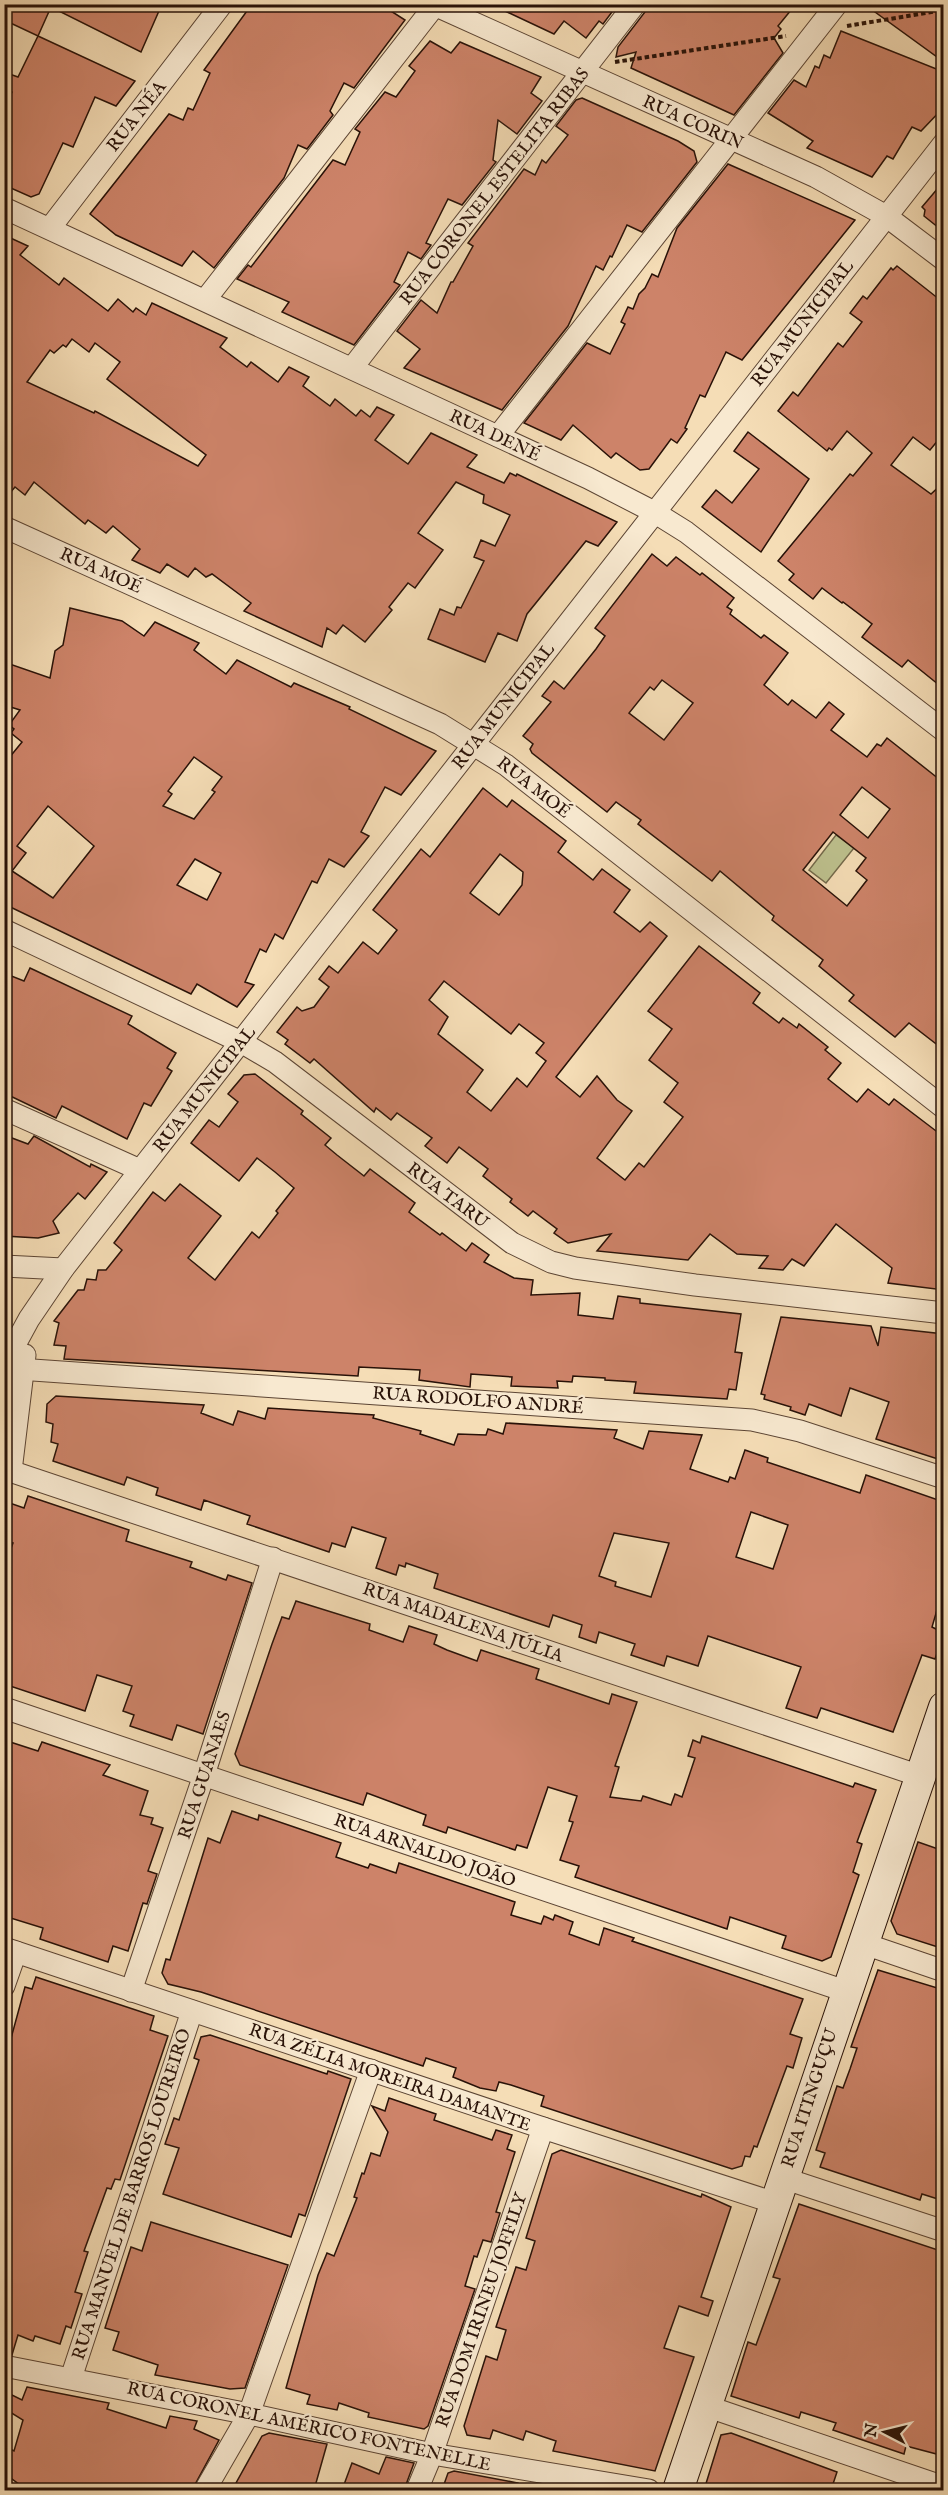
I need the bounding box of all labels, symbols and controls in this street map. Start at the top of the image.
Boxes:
street label: RUA CORONEL ESTELITA RIBAS [395,64,595,310]
street label: RUA NÉA [101,75,173,157]
street label: RUA CORIN [638,91,747,156]
street label: RUA MUNICIPAL [747,256,860,392]
street label: RUA DENÉ [445,403,545,468]
street label: RUA MOÉ [56,541,146,600]
street label: RUA MUNICIPAL [448,639,561,775]
street label: RUA MOÉ [492,751,576,824]
street label: RUA MUNICIPAL [149,1022,262,1158]
street label: RUA TARU [402,1158,493,1235]
street label: RUA RODOLFO ANDRÉ [371,1381,584,1420]
street label: RUA MADALENA JÚLIA [359,1577,567,1669]
street label: RUA GUANAES [174,1708,237,1842]
street label: RUA ARNALDO JOÃO [330,1808,519,1893]
street label: RUA ZÉLIA MOREIRA DAMANTE [245,2017,534,2138]
street label: RUA ITINGUÇU [777,2025,844,2171]
street label: RUA MANUEL DE BARROS LOUREIRO [68,2026,197,2363]
street label: RUA DOM IRINEU JOFFILY [431,2189,534,2431]
street label: RUA CORONEL AMÉRICO FONTENELLE [125,2376,493,2477]
north arrow [855,2402,915,2462]
text: N [861,2422,883,2439]

